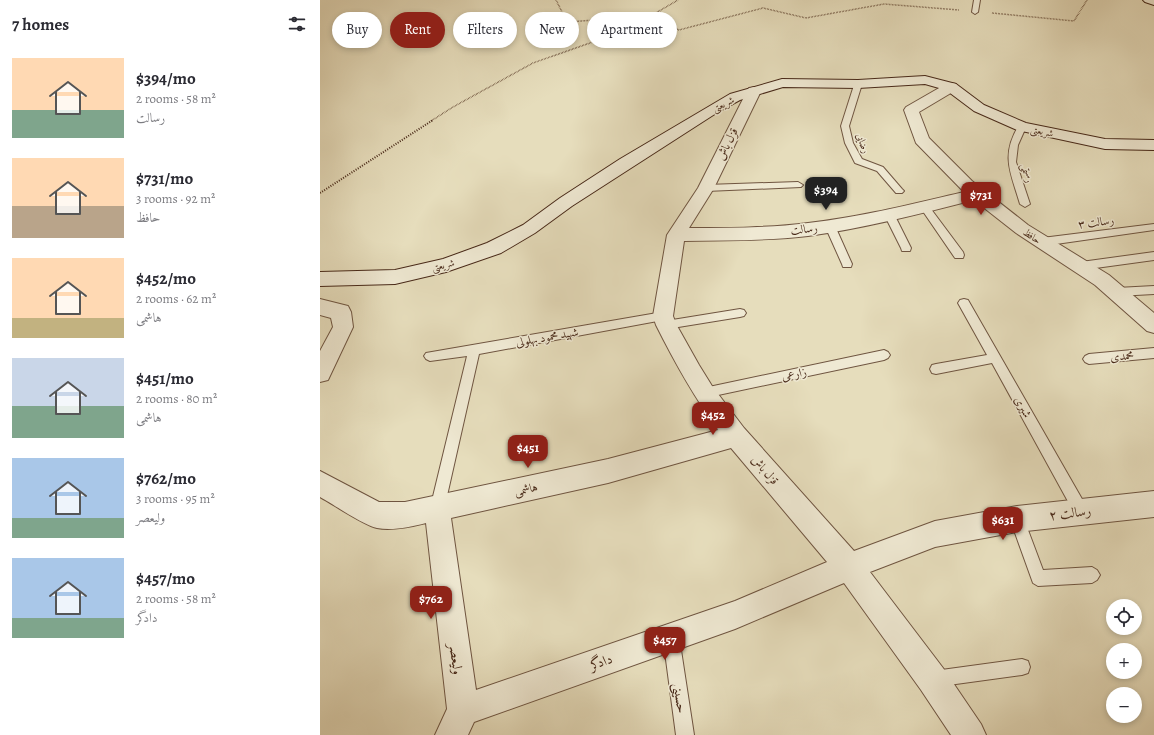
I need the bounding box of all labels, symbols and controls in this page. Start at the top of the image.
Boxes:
chip: Buy [332,12,382,48]
chip: Rent [390,12,445,48]
chip: Filters [453,12,517,48]
chip: New [525,12,579,48]
chip: Apartment [587,12,677,48]
text: 7 homes [12,13,69,36]
icon: filters [286,13,308,35]
text: $394/mo [136,67,196,90]
icon: home [44,74,92,122]
text: 2 rooms · 58 m² [136,90,216,107]
street label: شریعتی [710,93,737,116]
text: رسالت [136,109,165,126]
street label: شریعتی [1029,122,1055,141]
street label: قزل باش [712,125,742,163]
street label: رضایی [853,131,873,155]
street label: رستمی [1018,162,1036,184]
text: $731/mo [136,167,193,190]
icon: home [44,174,92,222]
pin: $394 [802,177,850,211]
text: $394 [814,181,838,198]
pin: $731 [957,182,1005,216]
text: $731 [970,186,992,203]
text: 3 rooms · 92 m² [136,190,215,207]
text: حافظ [136,209,160,226]
street label: رسالت ۳ [1077,212,1115,232]
street label: رسالت [790,219,819,239]
street label: حافظ [1021,225,1043,247]
street label: شریعتی [430,256,456,275]
text: $452/mo [136,267,196,290]
icon: home [44,274,92,322]
text: 2 rooms · 62 m² [136,290,216,307]
text: هاشمی [136,309,162,326]
street label: شهید محمود بهلولی [515,324,579,350]
street label: محمدی [1110,347,1134,365]
street label: زارعی [780,364,808,384]
text: $451/mo [136,367,194,390]
icon: home [44,374,92,422]
text: 2 rooms · 80 m² [136,390,217,407]
street label: شیری [1011,393,1036,421]
pin: $452 [689,402,737,436]
text: $452 [701,406,725,423]
text: هاشمی [136,409,162,426]
pin: $451 [504,435,552,469]
text: $451 [517,439,539,456]
street label: قزل باش [748,452,782,488]
text: $762/mo [136,467,196,490]
icon: home [44,474,92,522]
street label: هاشمی [513,479,539,500]
text: 3 rooms · 95 m² [136,490,215,507]
street label: رسالت ۲ [1048,501,1092,525]
pin: $631 [979,507,1027,541]
text: ولیعصر [136,509,165,526]
text: $631 [992,511,1014,528]
text: $457/mo [136,567,195,590]
icon: home [44,574,92,622]
pin: $762 [407,586,455,620]
text: 2 rooms · 58 m² [136,590,216,607]
text: $762 [419,590,443,607]
map controls [1106,599,1142,723]
button: locate [1106,599,1142,635]
text: دادگر [136,609,158,626]
pin: $457 [641,627,689,661]
text: $457 [653,631,677,648]
street label: ولیعصر [444,640,467,676]
button: + [1106,643,1142,679]
street label: دادگر [585,649,615,676]
street label: حسینی [668,681,692,715]
button: − [1106,687,1142,723]

